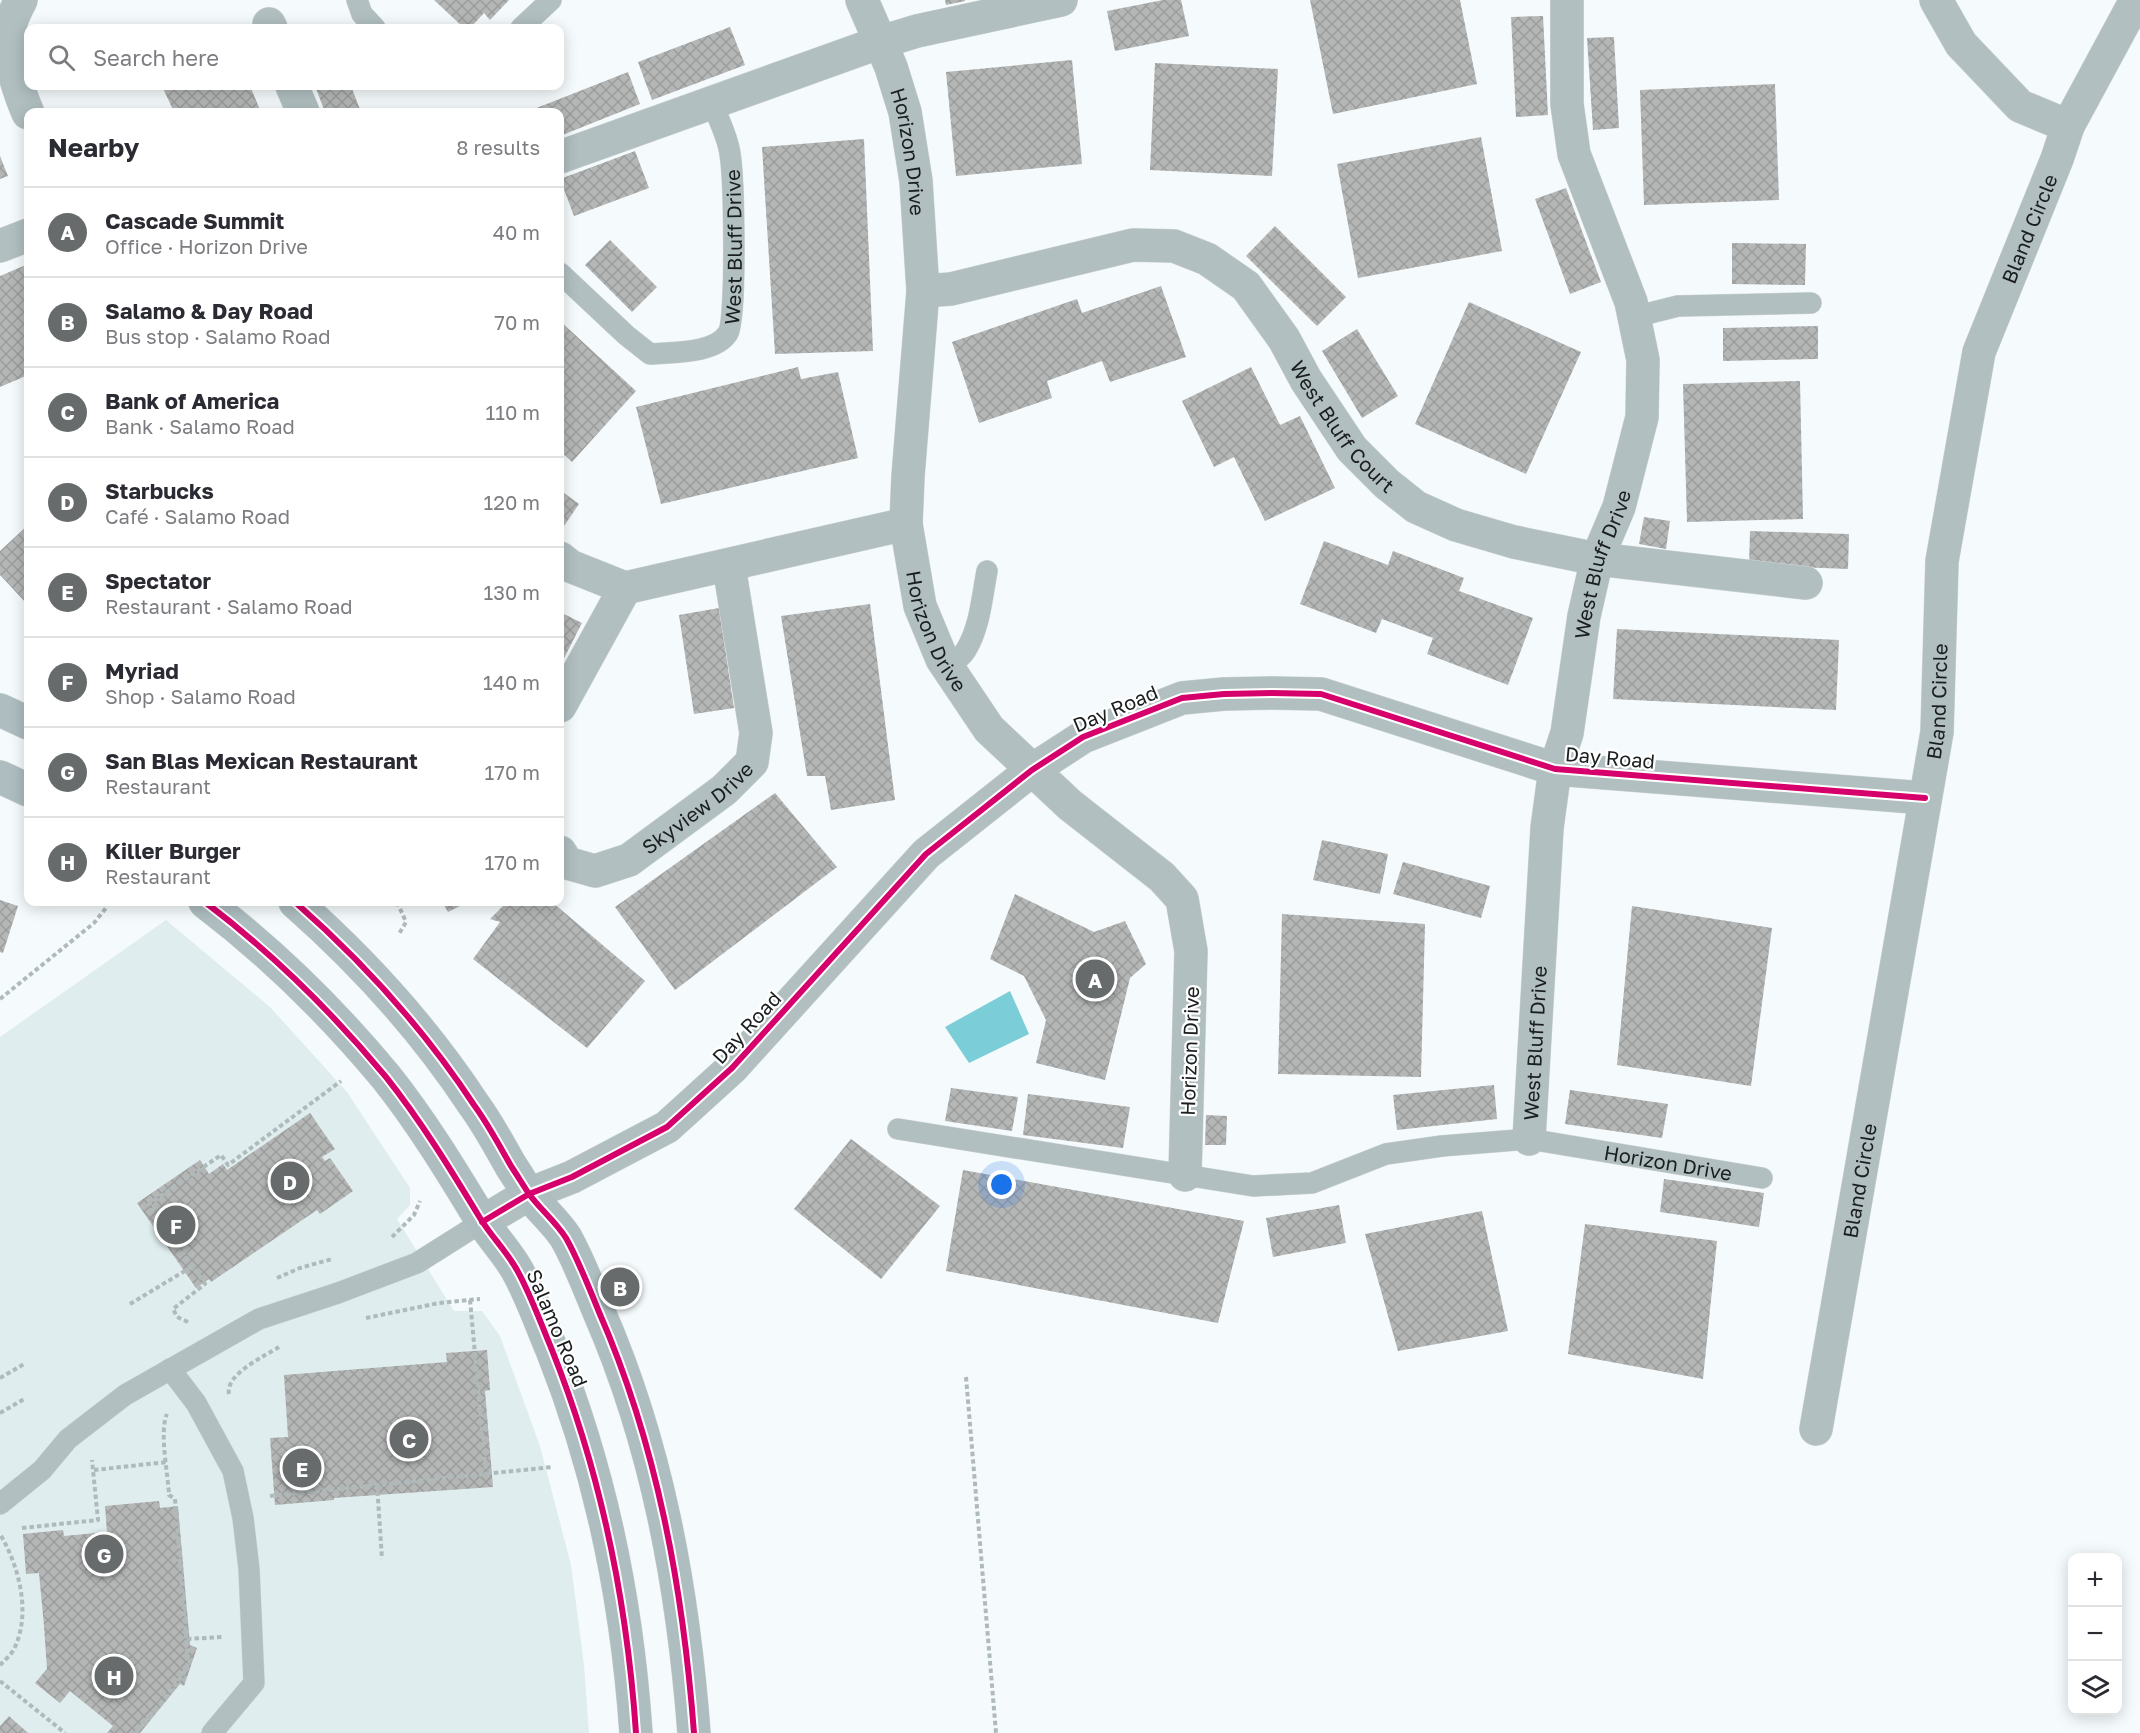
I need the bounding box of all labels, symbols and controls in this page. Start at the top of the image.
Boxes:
search box [24,24,564,90]
icon: search [45,41,78,74]
text: Search here [93,44,219,71]
street label: Horizon Drive [886,85,930,216]
text: Nearby [48,132,139,163]
text: 8 results [456,135,540,159]
street label: West Bluff Drive [719,169,746,326]
street label: Bland Circle [1996,170,2062,287]
text: Cascade Summit [105,207,284,234]
text: A [60,220,75,244]
text: 40 m [493,220,540,244]
text: Office · Horizon Drive [105,234,308,258]
text: Salamo & Day Road [105,297,313,324]
text: B [60,310,75,334]
text: 70 m [494,310,540,334]
text: Bus stop · Salamo Road [105,324,331,348]
street label: West Bluff Court [1286,356,1399,497]
text: Bank of America [105,387,279,414]
text: C [60,400,75,424]
text: 110 m [486,400,540,424]
text: Bank · Salamo Road [105,414,295,438]
text: Starbucks [105,477,214,504]
street label: West Bluff Drive [1569,487,1635,640]
text: D [60,490,75,514]
text: 120 m [484,490,540,514]
text: Café · Salamo Road [105,504,290,528]
text: Spectator [105,567,211,594]
street label: Horizon Drive [902,569,972,696]
text: E [61,580,74,604]
text: 130 m [484,580,540,604]
text: Restaurant · Salamo Road [105,594,353,618]
street label: Bland Circle [1920,643,1952,761]
text: Myriad [105,657,179,684]
text: F [62,670,73,694]
text: 140 m [483,670,540,694]
street label: Day Road [1069,679,1161,737]
text: Shop · Salamo Road [105,684,296,708]
street label: Day Road [1564,741,1656,773]
text: San Blas Mexican Restaurant [105,747,418,774]
street label: Skyview Drive [637,756,758,859]
text: G [60,760,75,784]
text: 170 m [485,760,540,784]
text: Restaurant [105,774,211,798]
text: Killer Burger [105,837,241,864]
text: H [60,850,75,874]
text: 170 m [485,850,540,874]
text: Restaurant [105,864,211,888]
pin: A [1076,956,1114,1002]
street label: West Bluff Drive [1518,965,1551,1121]
street label: Day Road [706,986,786,1068]
street label: Horizon Drive [1175,986,1203,1116]
street label: Bland Circle [1837,1121,1881,1240]
street label: Horizon Drive [1602,1140,1734,1185]
pin: D [270,1158,310,1204]
your location [987,1170,1016,1199]
pin: F [156,1202,195,1248]
pin: B [600,1264,640,1310]
street label: Salamo Road [522,1266,594,1390]
pin: C [390,1416,428,1462]
pin: E [282,1446,322,1490]
pin: G [84,1532,124,1576]
map controls [2068,1553,2122,1715]
button: + [2068,1553,2122,1607]
button: − [2068,1607,2122,1661]
pin: H [94,1654,134,1698]
button: layers [2068,1661,2122,1715]

